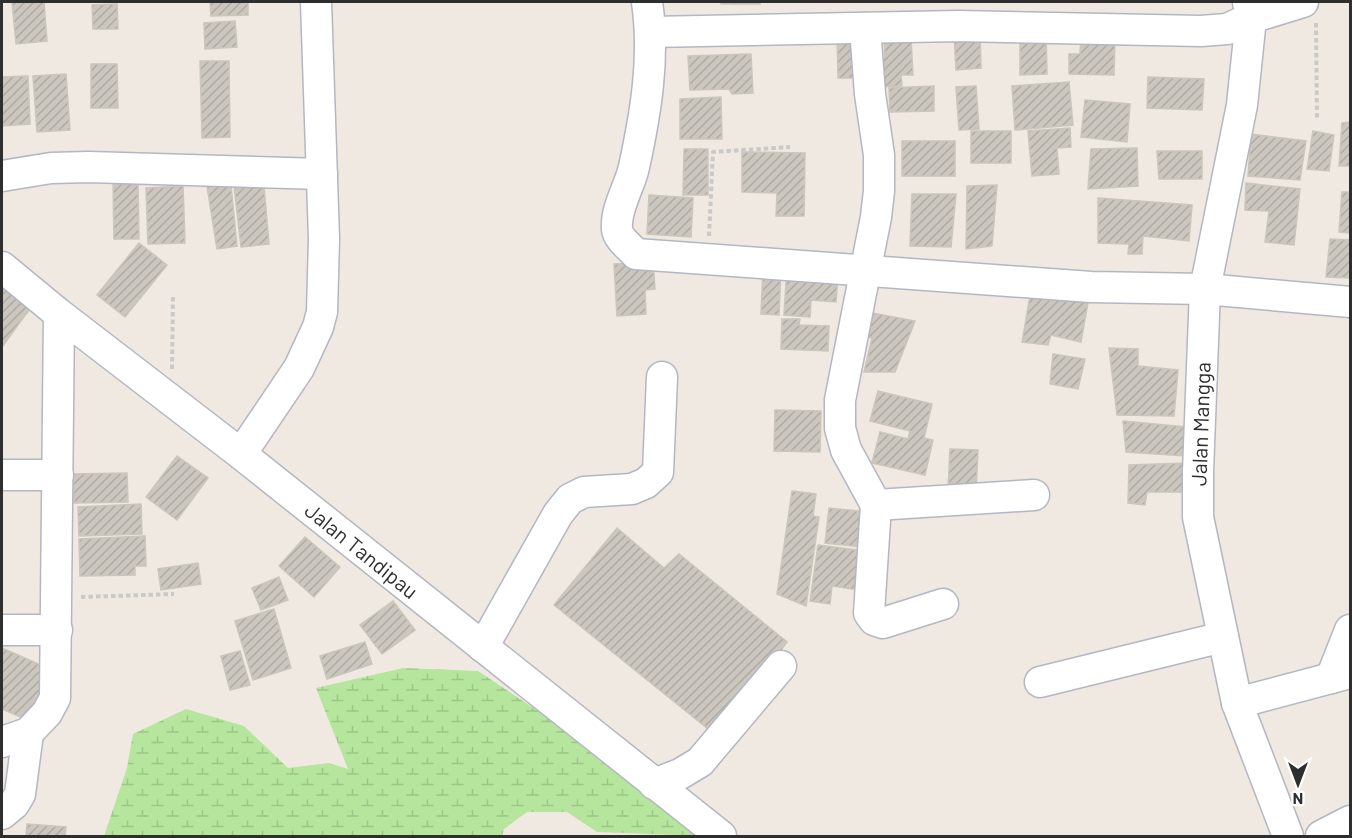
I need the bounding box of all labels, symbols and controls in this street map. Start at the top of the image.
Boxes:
street label: Jalan Mangga [1185,362,1215,486]
street label: Jalan Tandipau [301,497,423,603]
north arrow [1268,754,1328,814]
text: N [1293,790,1303,809]

